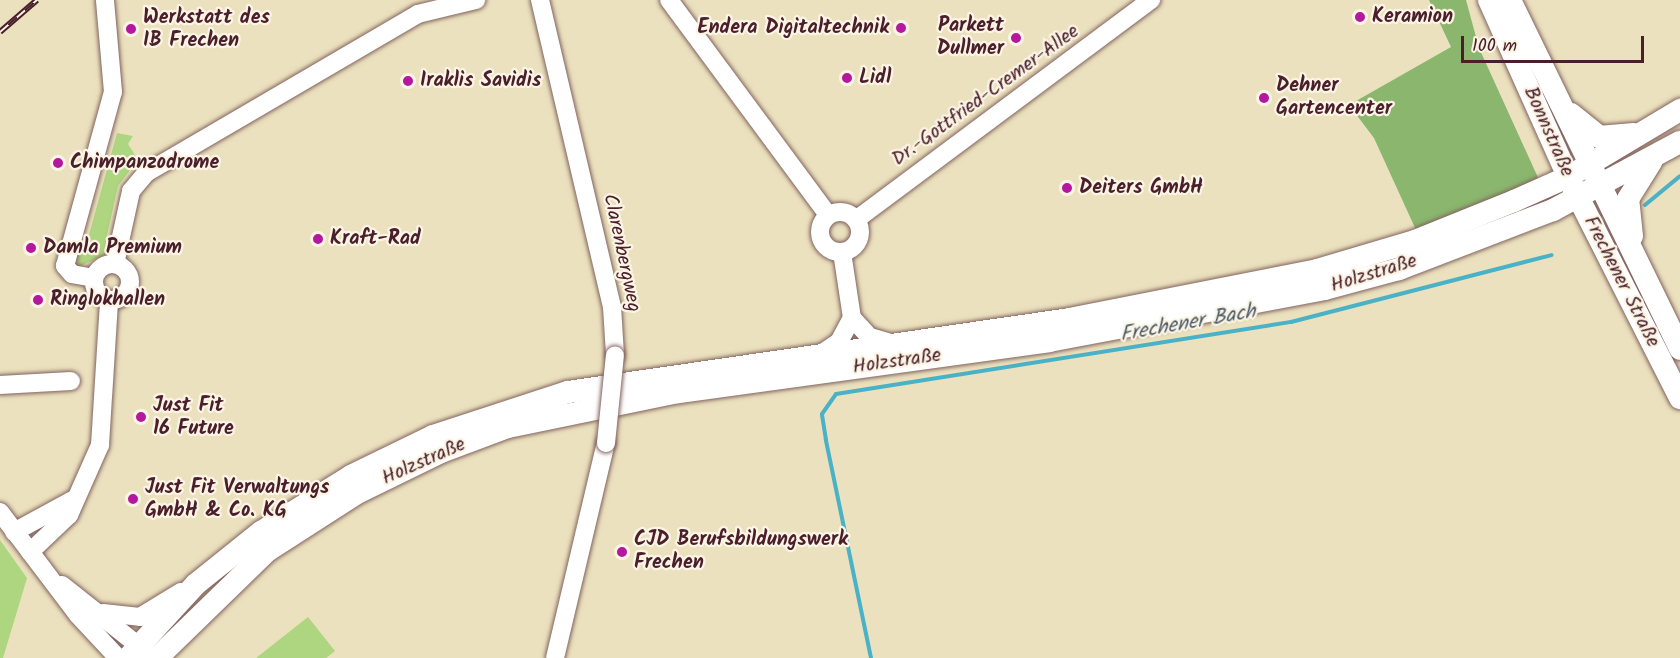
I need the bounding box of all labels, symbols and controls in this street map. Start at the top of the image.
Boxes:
place label: Keramion [1372,5,1453,29]
place label: Werkstatt des IB Frechen [143,6,270,53]
marker: Keramion [1353,10,1367,24]
place label: Parkett Dullmer [937,14,1004,61]
place label: Endera Digitaltechnik [697,16,889,40]
street label: Dr.-Gottfried-Cremer-Allee [888,20,1084,172]
marker: Endera Digitaltechnik [894,21,908,35]
marker: Werkstatt des IB Frechen [124,22,138,36]
scale bar [1464,24,1647,62]
marker: Parkett Dullmer [1009,31,1023,45]
text: 100 m [1472,32,1517,61]
place label: Lidl [859,66,891,90]
place label: Iraklis Savidis [420,69,541,93]
marker: Lidl [840,71,854,85]
marker: Iraklis Savidis [401,74,415,88]
place label: Dehner Gartencenter [1276,74,1392,121]
street label: Bonnstraße [1517,83,1579,181]
marker: Dehner Gartencenter [1257,91,1271,105]
place label: Chimpanzodrome [70,151,219,175]
marker: Chimpanzodrome [51,156,65,170]
place label: Deiters GmbH [1079,176,1203,200]
marker: Deiters GmbH [1060,181,1074,195]
street label: Clarenbergweg [597,192,645,314]
street label: Frechener Straße [1578,212,1664,352]
place label: Kraft-Rad [330,227,421,251]
marker: Kraft-Rad [311,232,325,246]
place label: Damla Premium [43,236,182,260]
marker: Damla Premium [24,241,38,255]
street label: Holzstraße [1328,249,1420,299]
place label: Ringlokhallen [50,288,165,312]
marker: Ringlokhallen [31,293,45,307]
water label: Frechener Bach [1118,300,1258,348]
street label: Holzstraße [851,344,943,380]
place label: Just Fit 16 Future [153,394,234,441]
marker: Just Fit 16 Future [134,410,148,424]
street label: Holzstraße [378,433,470,491]
place label: Just Fit Verwaltungs GmbH & Co. KG [145,476,329,523]
marker: Just Fit Verwaltungs GmbH & Co. KG [126,492,140,506]
place label: CJD Berufsbildungswerk Frechen [634,528,848,575]
marker: CJD Berufsbildungswerk Frechen [615,545,629,559]

